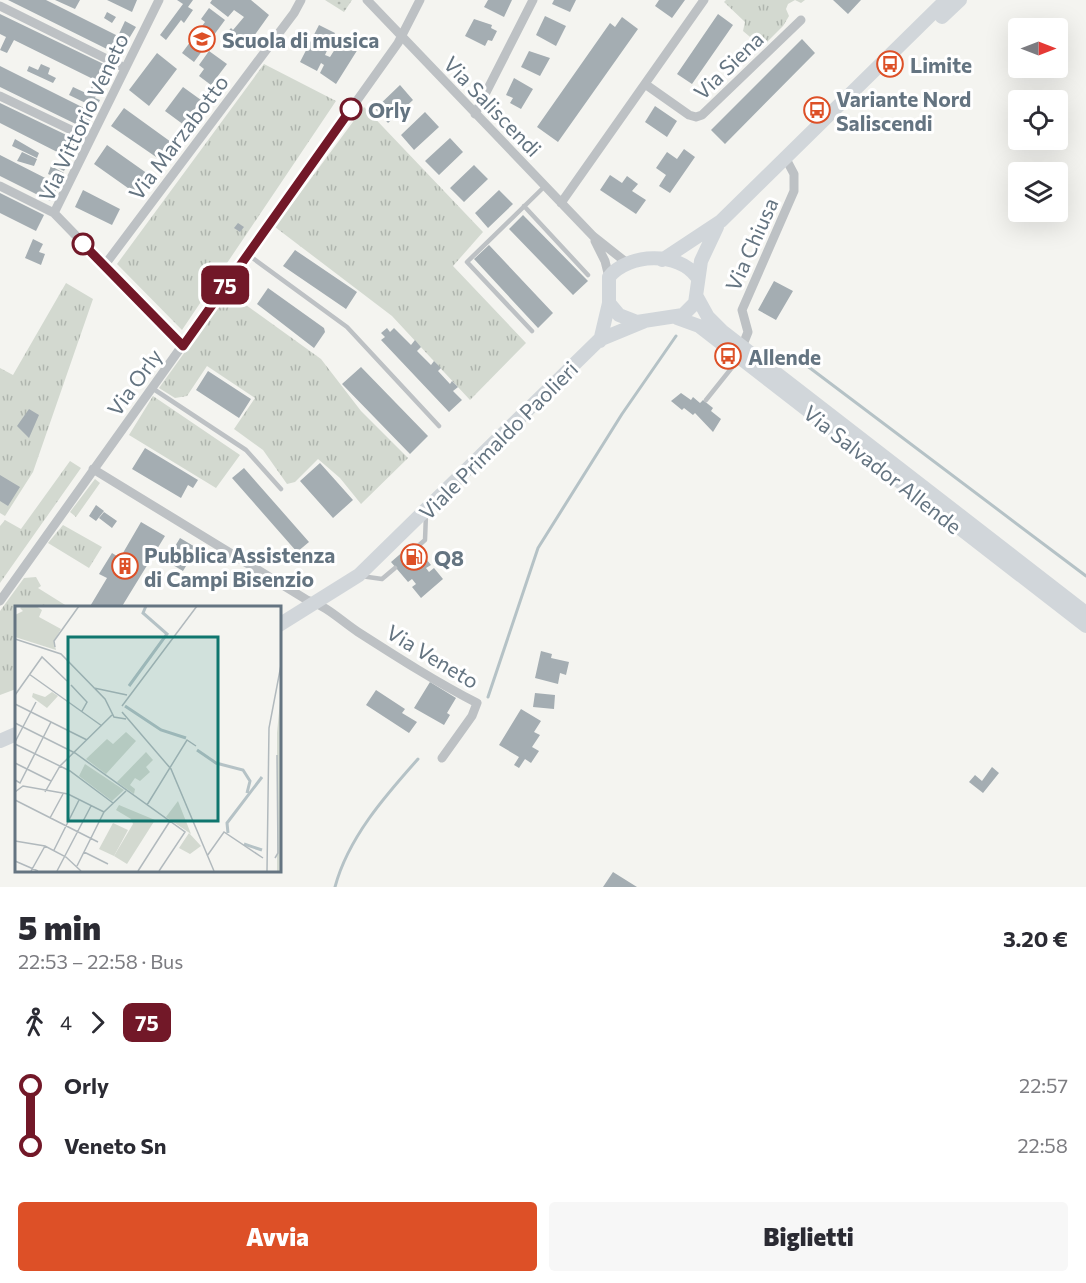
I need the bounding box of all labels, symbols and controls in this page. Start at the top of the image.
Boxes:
north arrow [1008,18,1068,78]
map controls [1008,18,1068,222]
school or university icon: Scuola di musica [187,24,217,54]
street label: Via Siena [688,26,768,104]
place label: Scuola di musica [222,27,379,52]
street label: Via Vittorio Veneto [33,29,133,205]
bus stop icon: Limite [875,49,905,79]
street label: Via Saliscendi [439,51,547,161]
place label: Limite [910,52,972,77]
street label: Via Marzabotto [123,70,233,204]
place label: Variante Nord Saliscendi [836,86,971,135]
button: locate [1008,90,1068,150]
bus stop icon: Variante Nord Saliscendi [802,95,832,125]
place label: Orly [368,97,411,122]
marker: Orly [340,98,362,120]
button: layers [1008,162,1068,222]
street label: Via Chiusa [719,194,783,294]
unlabelled marker [72,233,94,255]
line badge: 75 [198,266,252,304]
text: 75 [213,273,237,298]
bus stop icon: Allende [713,341,743,371]
street label: Via Orly [101,344,167,420]
place label: Allende [748,344,821,369]
street label: Viale Primaldo Paolieri [414,356,582,524]
street label: Via Salvador Allende [799,400,967,538]
place label: Pubblica Assistenza di Campi Bisenzio [144,542,335,591]
fuel station icon: Q8 [399,542,429,572]
place label: Q8 [434,545,464,570]
building icon: Pubblica Assistenza di Campi Bisenzio [110,551,140,581]
inset map [15,606,280,872]
street label: Via Veneto [382,619,484,693]
text: 5 min [18,906,101,947]
text: 3.20 € [1003,925,1068,952]
text: 22:53 – 22:58 · Bus [18,949,183,973]
icon: walk [18,1006,51,1039]
icon: forward [81,1006,114,1039]
text: 4 [60,1010,72,1034]
text: 75 [135,1010,159,1035]
text: Orly [64,1072,109,1099]
text: 22:57 [1019,1073,1068,1097]
text: Veneto Sn [64,1132,166,1159]
text: 22:58 [1017,1133,1068,1157]
button: Avvia [18,1202,537,1271]
button: Biglietti [549,1202,1068,1271]

